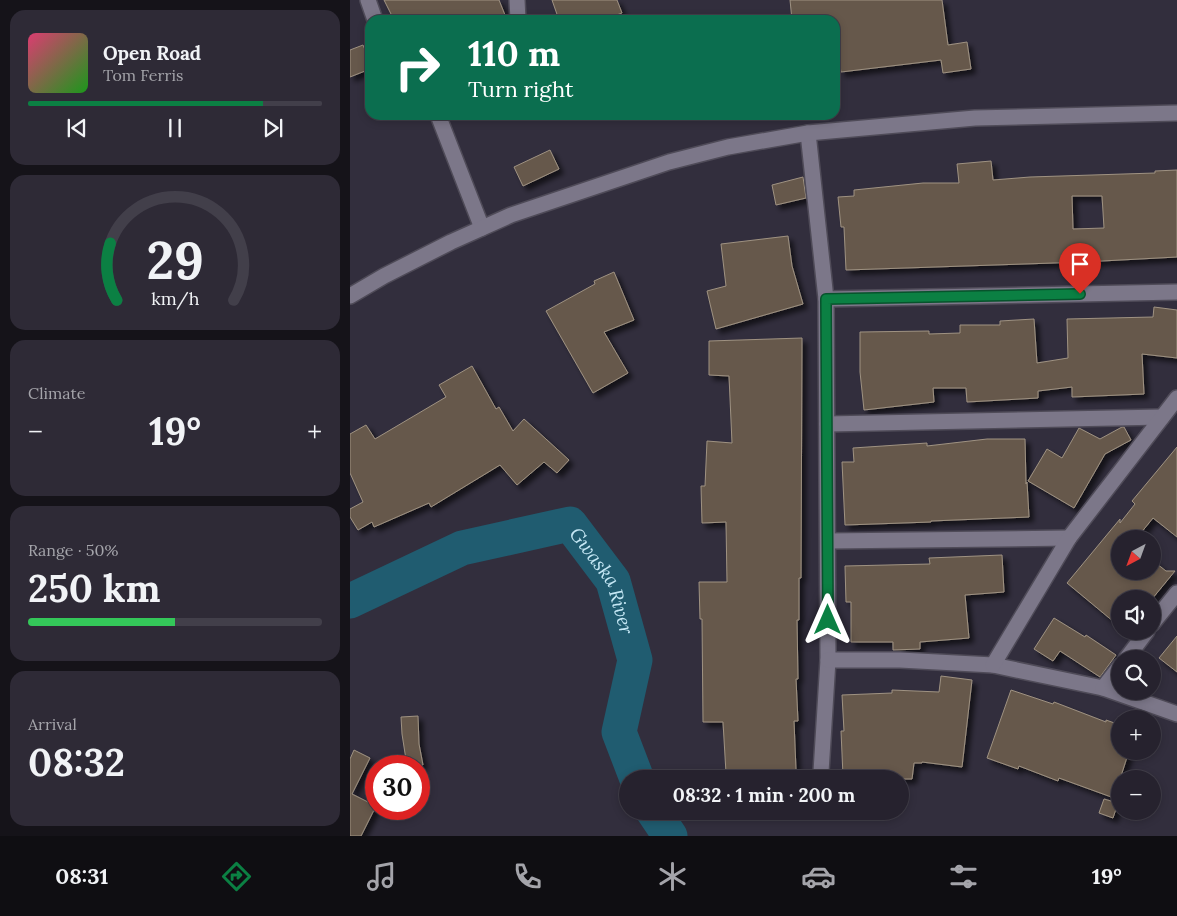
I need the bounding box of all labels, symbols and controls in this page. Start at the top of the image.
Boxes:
text: 110 m [468,31,560,76]
icon: right [385,35,450,100]
text: Open Road [103,41,201,65]
text: Tom Ferris [103,65,183,85]
text: Turn right [468,75,573,103]
icon: previous [63,114,91,142]
icon: pause [161,114,189,142]
icon: next [259,114,287,142]
text: 29 [146,227,204,293]
pin [1059,243,1101,294]
icon: arrive [1066,250,1094,278]
text: km/h [151,287,199,310]
text: Climate [28,383,85,403]
text: 19° [149,407,201,455]
text: − [28,414,43,450]
text: + [307,414,322,450]
water label: Gwaska River [565,522,639,637]
north arrow [1111,530,1161,580]
map controls [1111,530,1161,820]
text: Range · 50% [28,540,118,560]
text: 250 km [28,564,160,612]
button: sound [1111,590,1161,640]
position arrow [801,593,853,645]
button: search [1111,650,1161,700]
button: + [1111,710,1161,760]
text: Arrival [28,714,77,734]
text: 08:32 [28,738,125,786]
speed limit sign: 30 [365,755,430,820]
button: − [1111,770,1161,820]
text: 08:32 · 1 min · 200 m [673,783,855,807]
icon: directions [219,859,254,894]
icon: music [364,859,399,894]
icon: phone [510,859,545,894]
icon: climate [655,859,690,894]
icon: car [801,859,836,894]
icon: filters [946,859,981,894]
text: 08:31 [55,862,109,890]
text: 19° [1092,862,1122,890]

